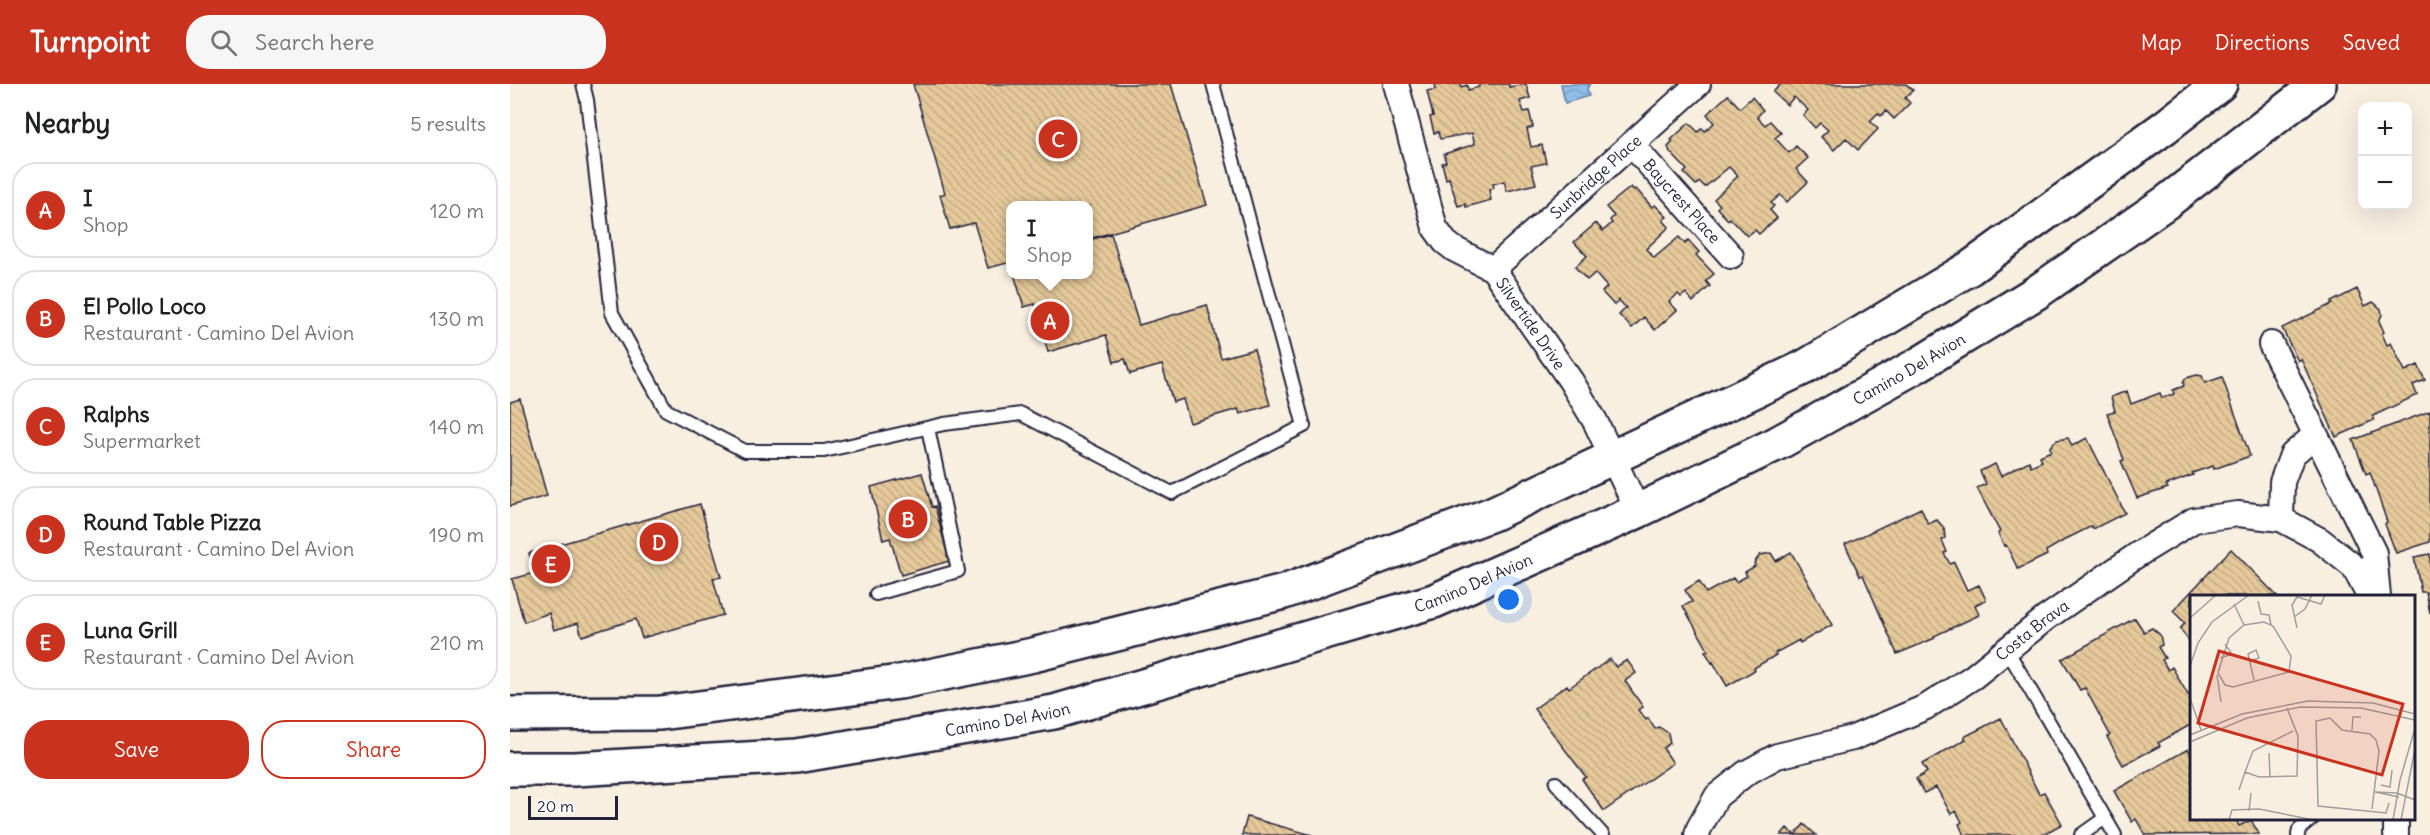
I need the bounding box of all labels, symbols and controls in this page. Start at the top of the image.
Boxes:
search box [186,15,606,69]
text: Turnpoint [30,24,150,60]
icon: search [207,26,240,59]
text: Search here [255,28,374,56]
text: Map [2141,29,2182,56]
text: Directions [2215,29,2309,56]
text: Saved [2342,29,2400,56]
map controls [2358,102,2412,210]
button: + [2358,102,2412,156]
text: Nearby [24,107,110,140]
text: 5 results [410,111,486,136]
pin: C [1038,116,1078,162]
street label: Sunbridge Place [1546,130,1645,223]
street label: Baycrest Place [1639,154,1725,247]
button: − [2358,156,2412,210]
text: I [83,184,93,212]
text: A [39,198,52,223]
text: 120 m [430,198,484,223]
popup [1006,201,1093,279]
text: Shop [83,212,128,237]
text: I [1027,214,1036,242]
text: Shop [1027,242,1072,267]
street label: Silvertide Drive [1492,274,1570,373]
text: El Pollo Loco [83,292,206,320]
pin: A [1030,298,1070,344]
text: B [39,306,52,331]
text: 130 m [429,306,484,331]
text: Restaurant · Camino Del Avion [83,320,354,345]
street label: Camino Del Avion [1849,328,1969,409]
text: Ralphs [83,400,150,428]
text: C [39,414,52,439]
text: 140 m [429,414,484,439]
text: Supermarket [83,428,201,453]
pin: B [888,496,928,542]
text: Round Table Pizza [83,508,261,536]
pin: D [640,520,678,564]
text: D [38,522,53,547]
text: 190 m [429,522,484,547]
text: Restaurant · Camino Del Avion [83,536,354,561]
pin: E [532,542,570,586]
street label: Camino Del Avion [1412,549,1535,616]
your location [1494,585,1523,614]
street label: Costa Brava [1991,595,2073,665]
inset map [2190,595,2415,820]
text: Luna Grill [83,616,178,644]
text: E [40,630,51,655]
text: 210 m [430,630,484,655]
text: Restaurant · Camino Del Avion [83,644,354,669]
street label: Camino Del Avion [944,698,1072,740]
button: Save [24,720,249,779]
button: Share [261,720,486,779]
scale bar [528,793,618,820]
text: 20 m [537,796,574,816]

